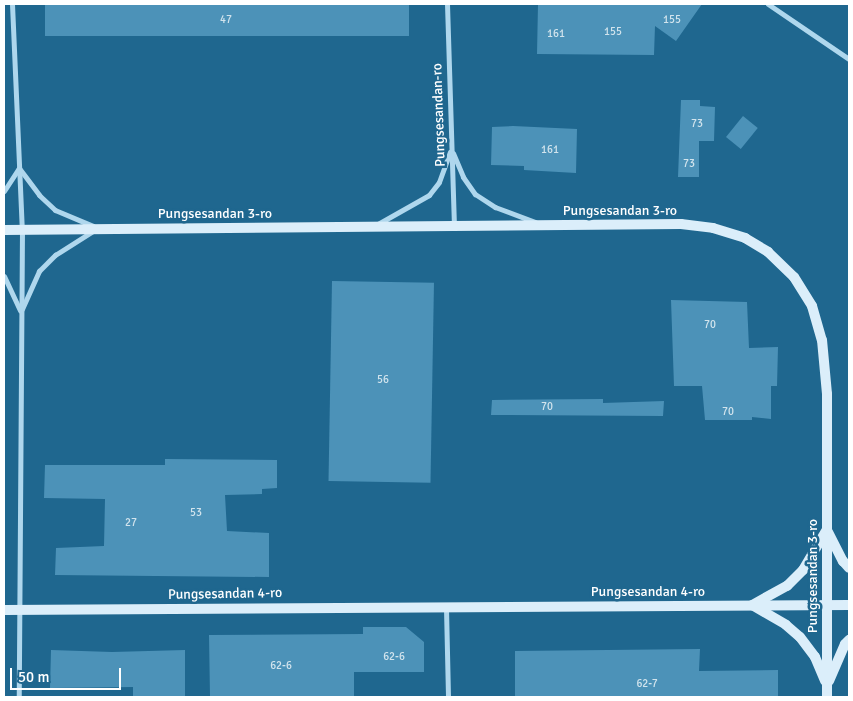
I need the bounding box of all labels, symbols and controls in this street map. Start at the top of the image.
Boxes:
house number: 47 [220,13,232,27]
house number: 155 [663,13,681,27]
house number: 155 [604,25,622,39]
house number: 161 [547,27,565,41]
street label: Pungsesandan-ro [429,63,449,167]
house number: 73 [691,117,703,131]
house number: 161 [541,143,559,157]
house number: 73 [683,157,695,171]
street label: Pungsesandan 3-ro [563,203,677,219]
street label: Pungsesandan 3-ro [158,206,272,222]
house number: 70 [704,318,716,332]
house number: 56 [377,373,389,387]
house number: 70 [541,400,553,414]
house number: 70 [722,405,734,419]
house number: 53 [190,506,202,520]
house number: 27 [125,516,137,530]
street label: Pungsesandan 3-ro [805,519,821,633]
street label: Pungsesandan 4-ro [591,584,705,600]
street label: Pungsesandan 4-ro [168,585,282,603]
house number: 62-6 [383,650,405,664]
scale bar [12,658,124,690]
house number: 62-6 [270,659,292,673]
text: 50 m [18,668,49,686]
house number: 62-7 [636,677,658,691]

